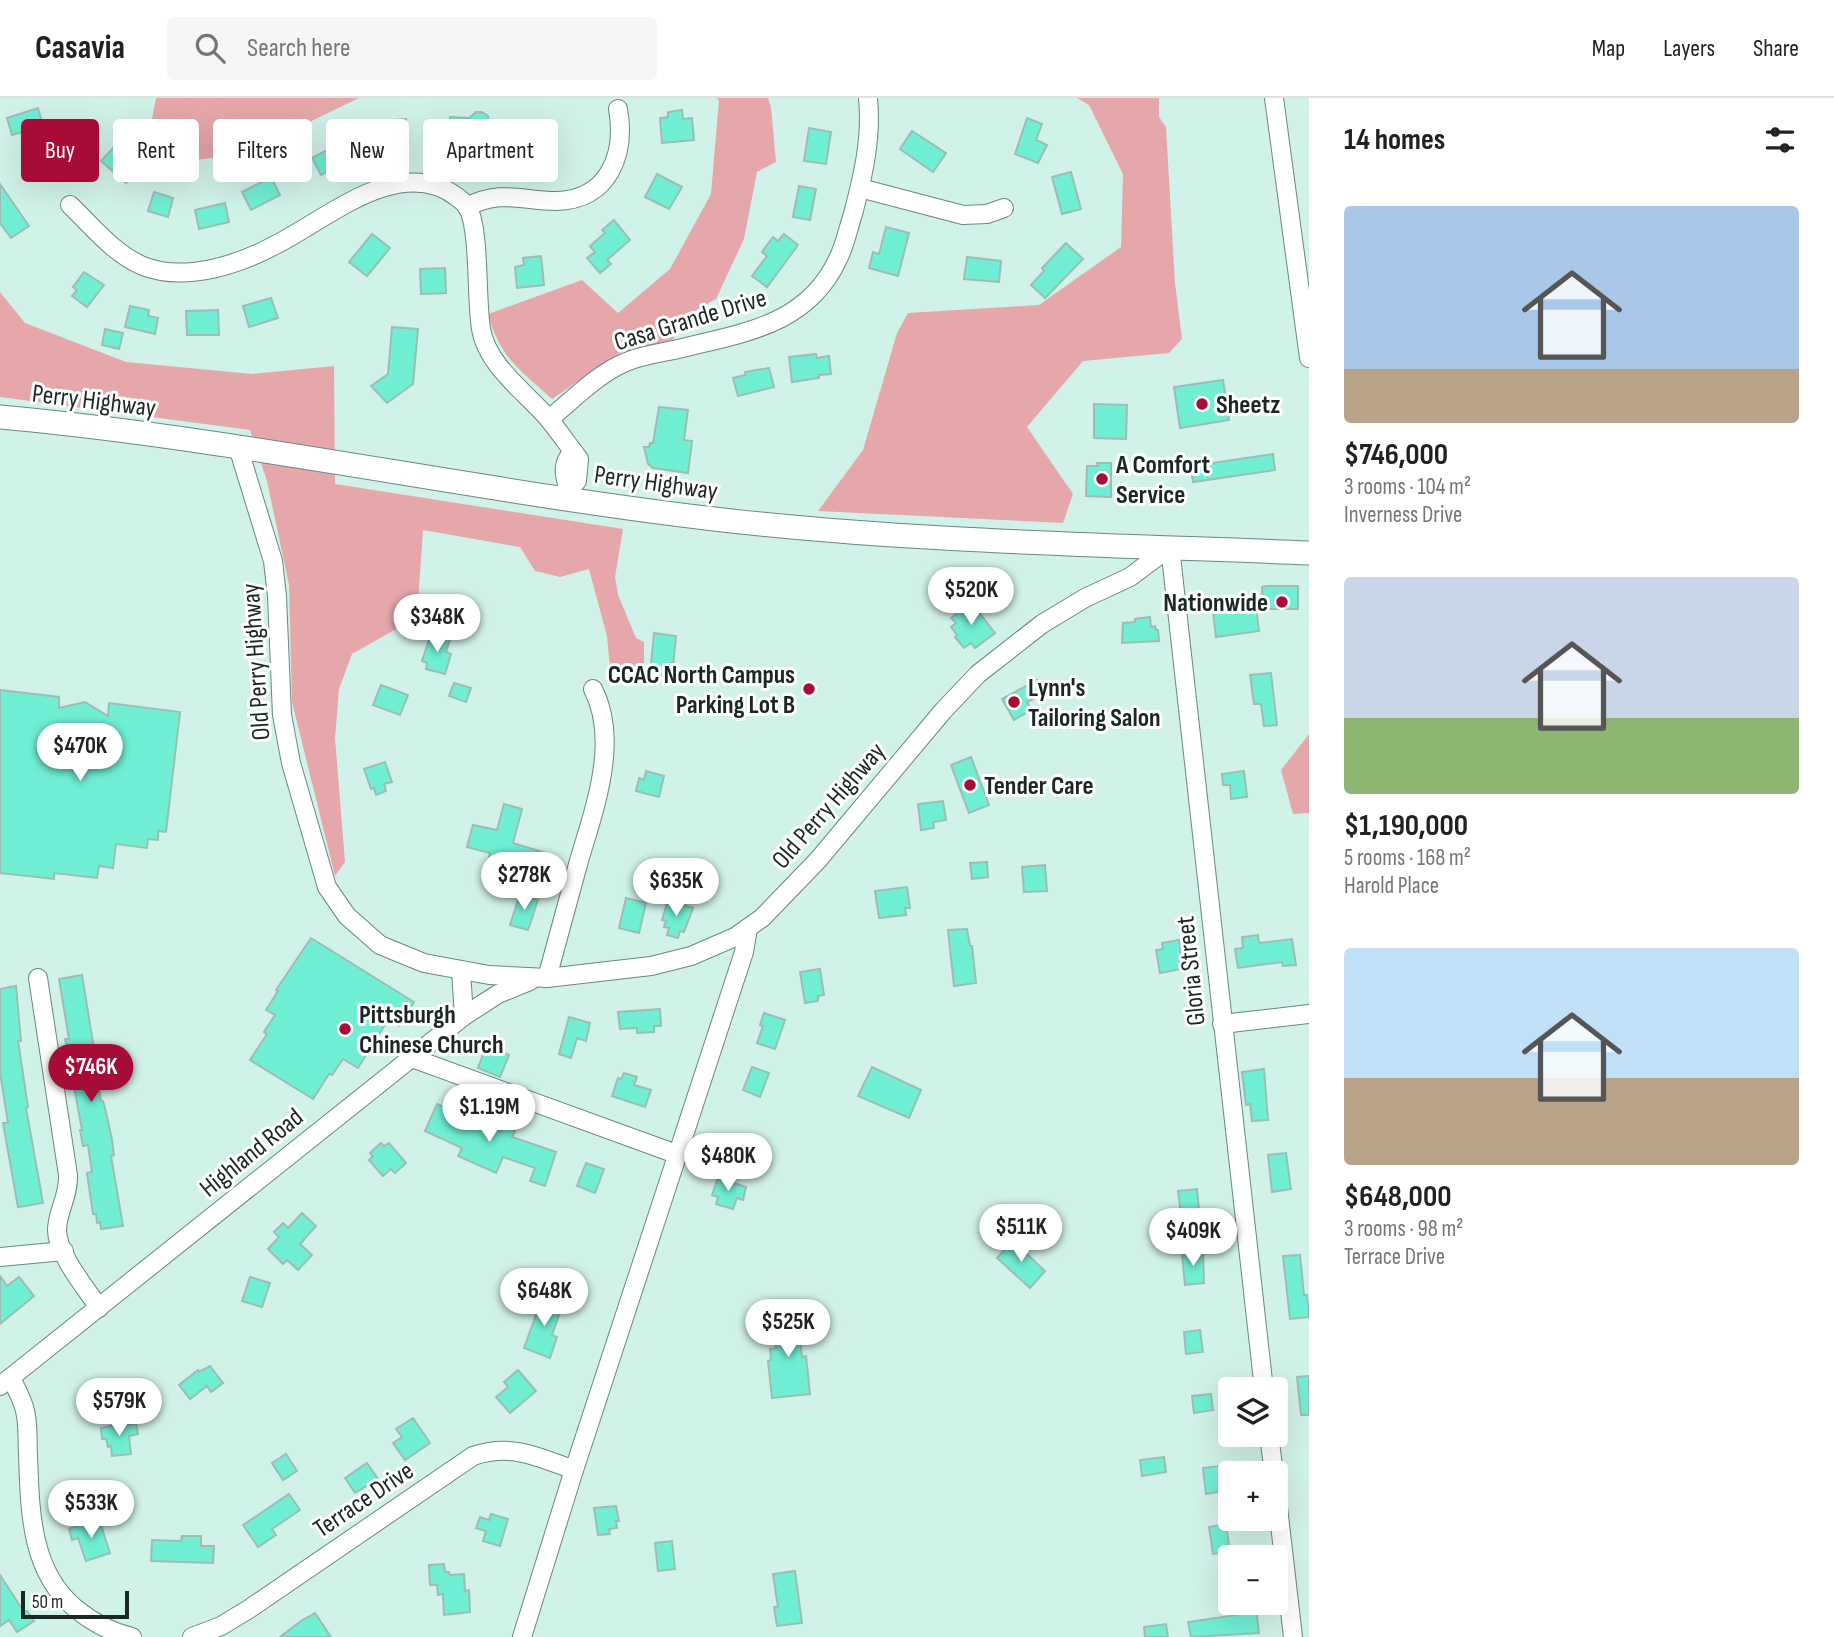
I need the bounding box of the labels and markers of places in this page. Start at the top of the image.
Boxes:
place label: Sheetz [1216,390,1280,421]
marker: Sheetz [1194,396,1210,412]
place label: A Comfort Service [1115,450,1211,511]
marker: A Comfort Service [1094,471,1110,487]
pin: $520K [922,568,1020,627]
place label: Nationwide [1163,588,1268,619]
pin: $348K [388,594,486,654]
marker: Nationwide [1274,594,1290,610]
place label: CCAC North Campus Parking Lot B [608,660,795,721]
place label: Lynn's Tailoring Salon [1028,673,1161,734]
marker: CCAC North Campus Parking Lot B [801,681,817,697]
marker: Lynn's Tailoring Salon [1006,694,1022,710]
pin: $470K [31,724,129,783]
place label: Tender Care [984,771,1094,802]
marker: Tender Care [962,777,978,793]
pin: $278K [475,852,573,912]
pin: $635K [627,858,725,918]
place label: Pittsburgh Chinese Church [359,1000,504,1061]
marker: Pittsburgh Chinese Church [337,1021,353,1037]
pin: $746K [42,1044,140,1104]
pin: $1.19M [432,1084,546,1144]
pin: $480K [679,1134,777,1193]
pin: $511K [972,1204,1070,1264]
pin: $409K [1144,1208,1242,1268]
pin: $648K [495,1268,593,1328]
pin: $525K [739,1300,837,1359]
pin: $579K [70,1378,168,1438]
pin: $533K [42,1480,140,1540]

